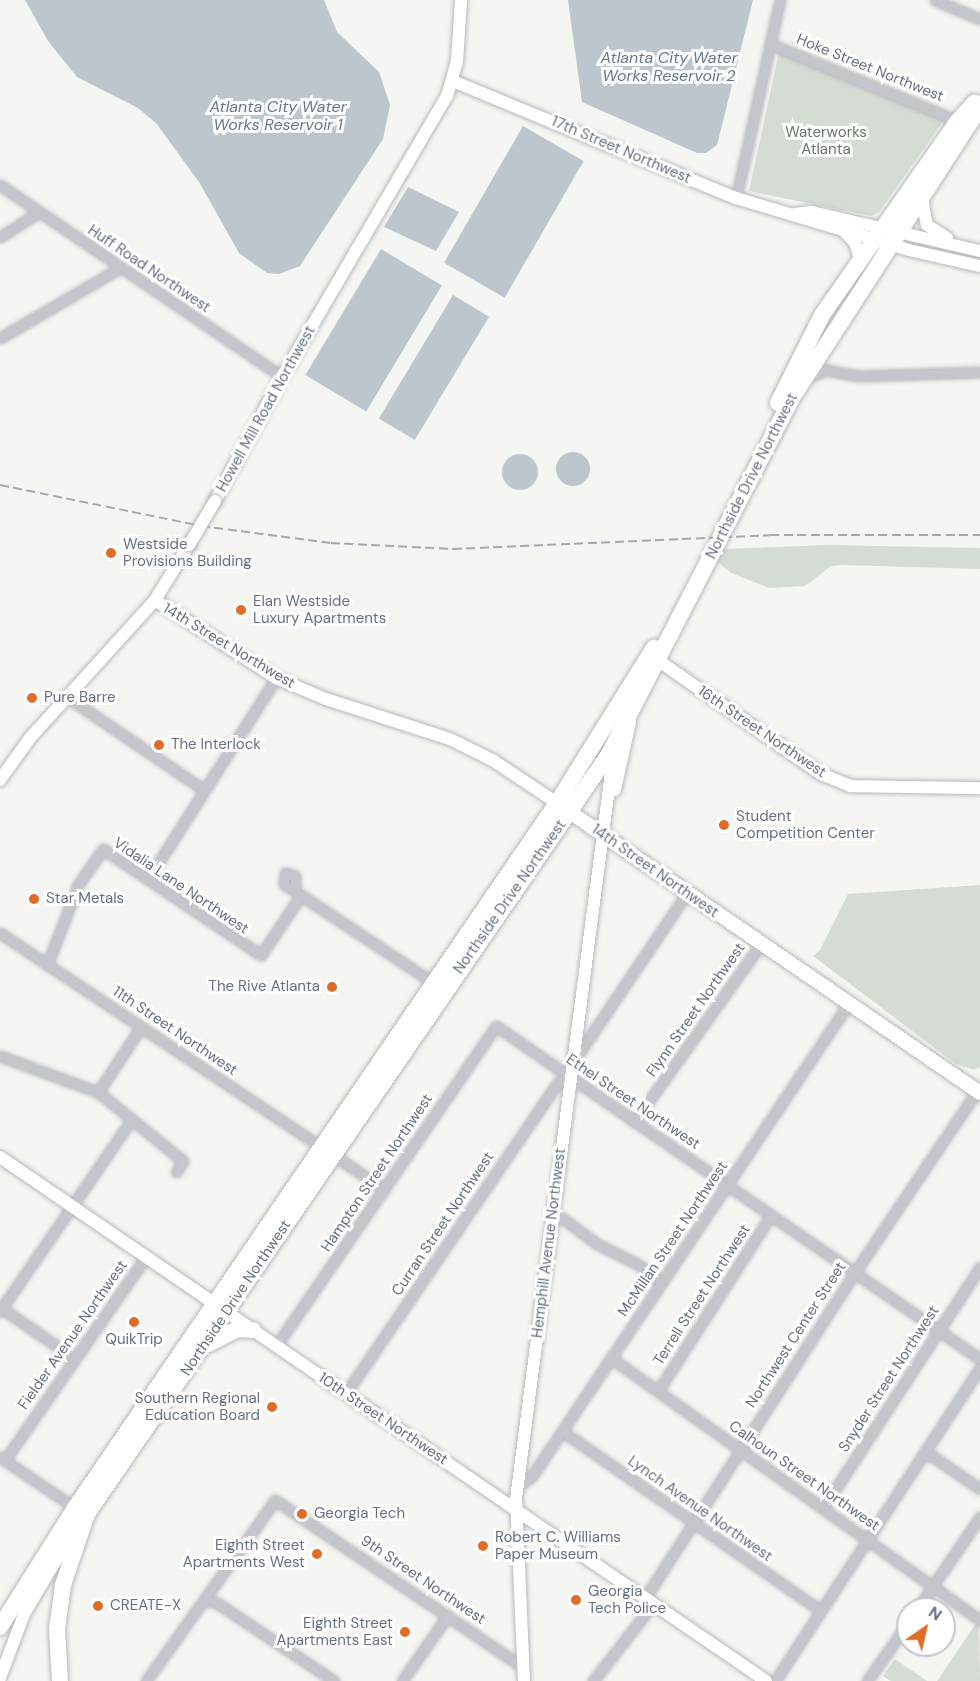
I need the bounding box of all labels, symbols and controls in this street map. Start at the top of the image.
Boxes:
street label: Hoke Street Northwest [794,30,946,106]
water label: Atlanta City Water Works Reservoir 2 [600,48,738,86]
water label: Atlanta City Water Works Reservoir 1 [209,97,347,135]
street label: 17th Street Northwest [549,112,693,188]
park label: Waterworks Atlanta [785,123,867,158]
street label: Huff Road Northwest [84,221,214,317]
street label: Howell Mill Road Northwest [213,323,319,495]
street label: Northside Drive Northwest [702,390,802,562]
place label: Westside Provisions Building [123,535,252,570]
marker: Westside Provisions Building [104,546,118,560]
place label: Elan Westside Luxury Apartments [253,592,386,627]
street label: 14th Street Northwest [160,599,298,693]
marker: Elan Westside Luxury Apartments [234,603,248,617]
street label: 16th Street Northwest [694,682,830,782]
place label: Pure Barre [44,689,116,707]
marker: Pure Barre [25,691,39,705]
place label: The Interlock [171,736,261,754]
marker: The Interlock [152,738,166,752]
place label: Student Competition Center [736,807,875,842]
street label: Northside Drive Northwest [450,816,570,978]
marker: Student Competition Center [717,818,731,832]
street label: 14th Street Northwest [588,820,722,922]
street label: Vidalia Lane Northwest [110,834,252,938]
place label: Star Metals [46,890,124,908]
marker: Star Metals [27,892,41,906]
street label: Flynn Street Northwest [643,940,749,1080]
place label: The Rive Atlanta [209,978,320,996]
marker: The Rive Atlanta [325,980,339,994]
street label: 11th Street Northwest [109,983,241,1079]
street label: Ethel Street Northwest [563,1051,703,1153]
street label: Hampton Street Northwest [317,1091,437,1255]
street label: Hemphill Avenue Northwest [528,1147,570,1339]
street label: Curran Street Northwest [388,1149,498,1299]
street label: McMillan Street Northwest [614,1158,732,1320]
street label: Northside Drive Northwest [177,1217,295,1379]
street label: Terrell Street Northwest [650,1221,754,1369]
street label: Fielder Avenue Northwest [15,1257,131,1413]
street label: Northwest Center Street [742,1259,850,1411]
street label: Snyder Street Northwest [835,1302,943,1456]
marker: QuikTrip [127,1315,141,1329]
place label: QuikTrip [105,1331,163,1349]
street label: 10th Street Northwest [315,1369,451,1469]
place label: Southern Regional Education Board [135,1389,260,1424]
marker: Southern Regional Education Board [265,1400,279,1414]
street label: Calhoun Street Northwest [725,1417,883,1535]
street label: Lynch Avenue Northwest [624,1452,776,1566]
place label: Georgia Tech [314,1505,405,1523]
marker: Georgia Tech [295,1507,309,1521]
place label: Robert C. Williams Paper Museum [495,1528,621,1563]
street label: 9th Street Northwest [357,1532,489,1628]
place label: Eighth Street Apartments West [183,1536,305,1571]
marker: Robert C. Williams Paper Museum [476,1539,490,1553]
marker: Eighth Street Apartments West [310,1547,324,1561]
place label: Georgia Tech Police [588,1582,666,1617]
marker: Georgia Tech Police [569,1593,583,1607]
place label: CREATE-X [110,1597,181,1615]
north arrow [896,1597,956,1657]
marker: CREATE-X [91,1599,105,1613]
text: N [925,1601,946,1625]
place label: Eighth Street Apartments East [276,1614,393,1649]
marker: Eighth Street Apartments East [398,1625,412,1639]

